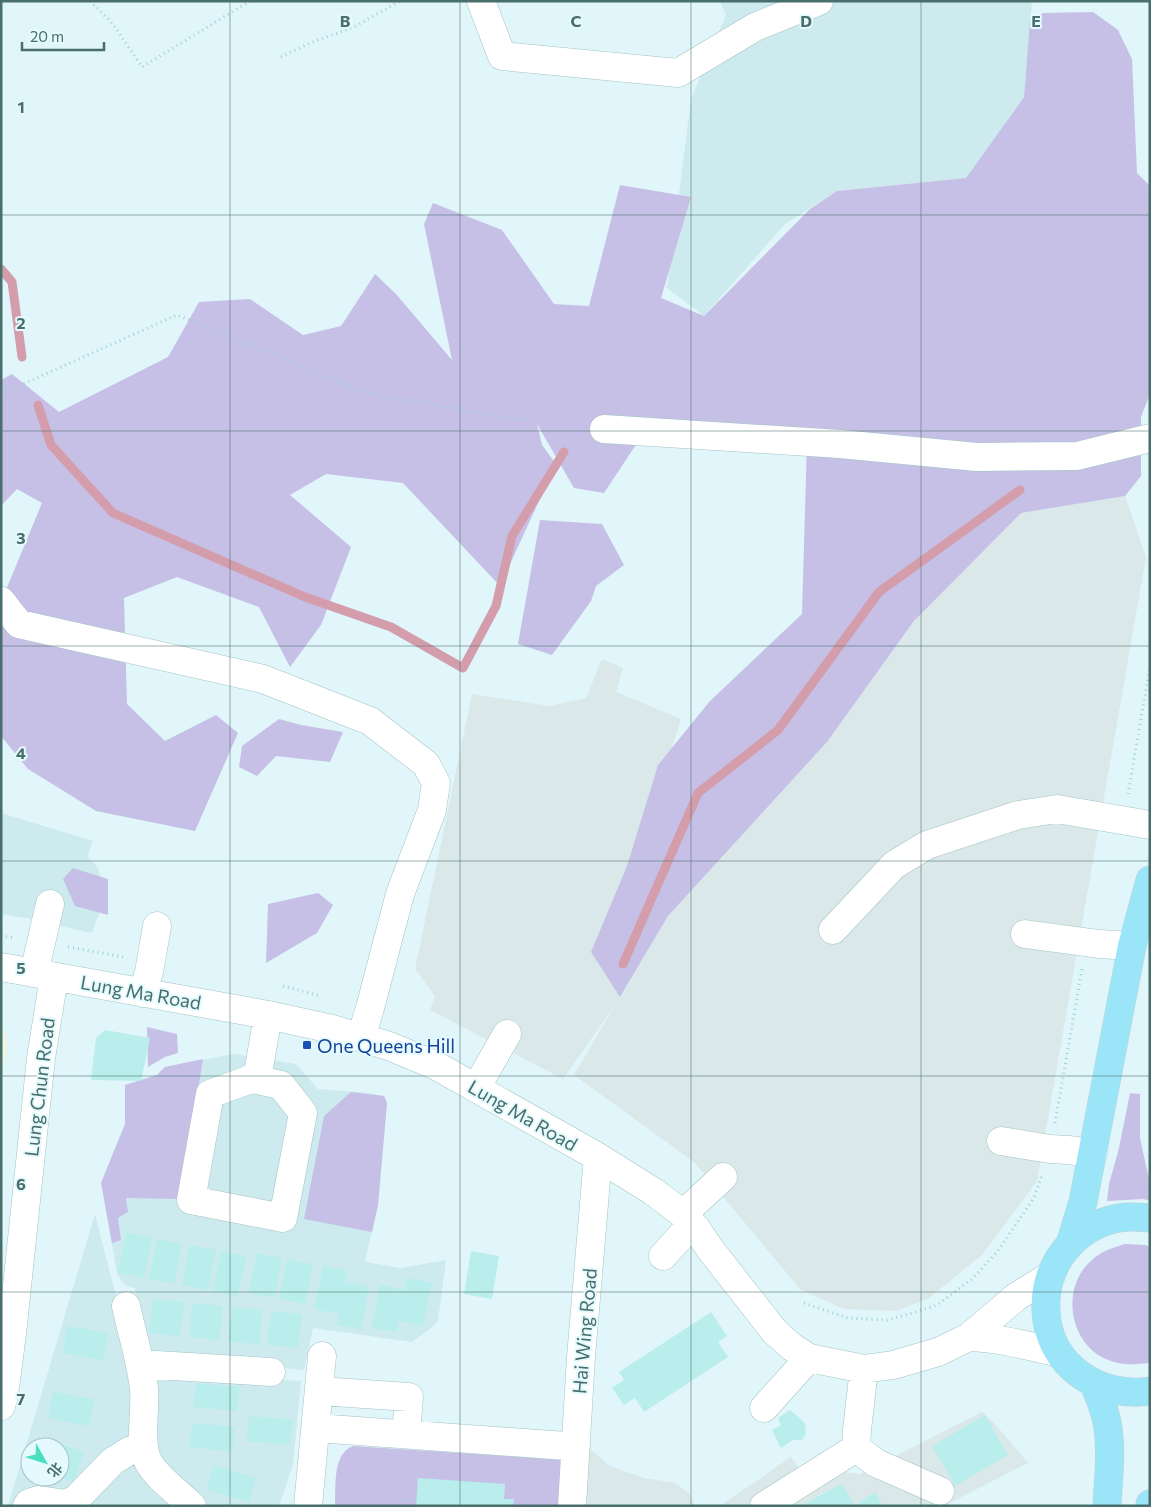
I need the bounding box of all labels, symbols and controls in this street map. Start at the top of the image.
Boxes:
text: B [340,11,351,30]
text: C [571,11,582,30]
text: D [800,11,812,30]
text: E [1031,11,1041,30]
scale bar [22,20,105,52]
text: 20 m [30,27,64,45]
text: 1 [17,97,25,116]
text: 2 [16,313,26,332]
text: 3 [16,528,26,547]
text: 4 [16,743,26,762]
text: 5 [16,958,26,977]
street label: Lung Ma Road [79,970,203,1014]
street label: Lung Chun Road [19,1016,59,1158]
place label: One Queens Hill [317,1034,455,1057]
marker: One Queens Hill [301,1039,313,1051]
street label: Lung Ma Road [464,1074,582,1156]
text: 6 [16,1174,26,1193]
street label: Hai Wing Road [567,1267,601,1395]
text: 7 [17,1389,26,1408]
north arrow [20,1437,70,1487]
text: 北 [44,1460,67,1481]

